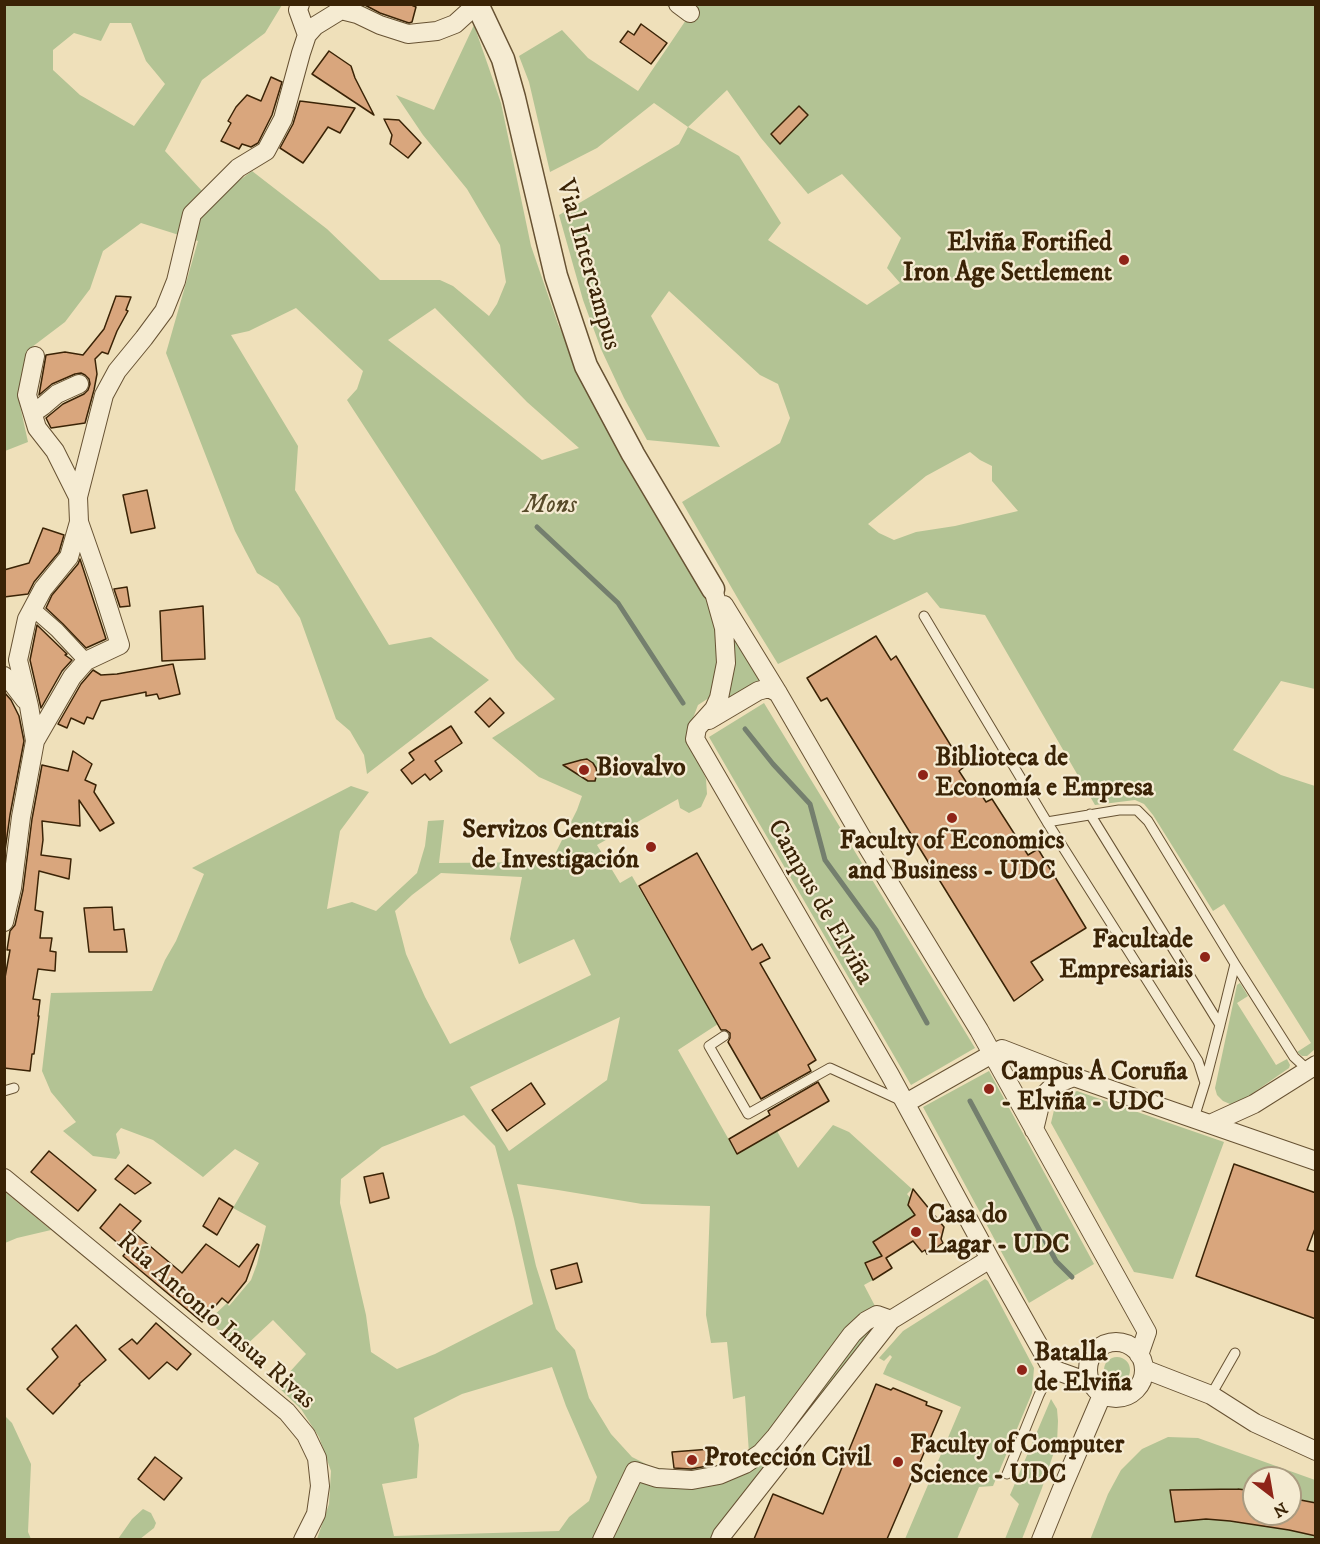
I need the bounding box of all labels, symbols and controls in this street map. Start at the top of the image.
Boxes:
street label: Vial Intercampus [548,176,626,354]
place label: Elviña Fortified Iron Age Settlement [903,229,1112,290]
marker: Elviña Fortified Iron Age Settlement [1117,253,1131,267]
park label: Mons [523,491,577,523]
place label: Biblioteca de Economía e Empresa [935,744,1154,806]
place label: Biovalvo [596,754,686,786]
marker: Biovalvo [577,763,591,777]
marker: Biblioteca de Economía e Empresa [916,768,930,782]
marker: Faculty of Economics and Business - UDC [945,811,959,825]
street label: Campus de Elviña [759,815,879,991]
place label: Servizos Centrais de Investigación [462,816,639,878]
place label: Faculty of Economics and Business - UDC [840,827,1064,888]
marker: Servizos Centrais de Investigación [644,840,658,854]
place label: Facultade Empresariais [1059,926,1193,988]
marker: Facultade Empresariais [1198,950,1212,964]
place label: Campus A Coruña - Elviña - UDC [1001,1058,1188,1120]
marker: Campus A Coruña - Elviña - UDC [982,1082,996,1096]
place label: Casa do Lagar - UDC [928,1201,1070,1262]
marker: Casa do Lagar - UDC [909,1225,923,1239]
street label: Rúa Antonio Insua Rivas [109,1227,321,1417]
place label: Batalla de Elviña [1034,1339,1132,1400]
marker: Batalla de Elviña [1015,1363,1029,1377]
place label: Faculty of Computer Science - UDC [910,1431,1124,1492]
place label: Protección Civil [704,1444,871,1476]
marker: Protección Civil [685,1453,699,1467]
marker: Faculty of Computer Science - UDC [891,1455,905,1469]
north arrow [1242,1466,1302,1526]
text: N [1269,1498,1291,1522]

